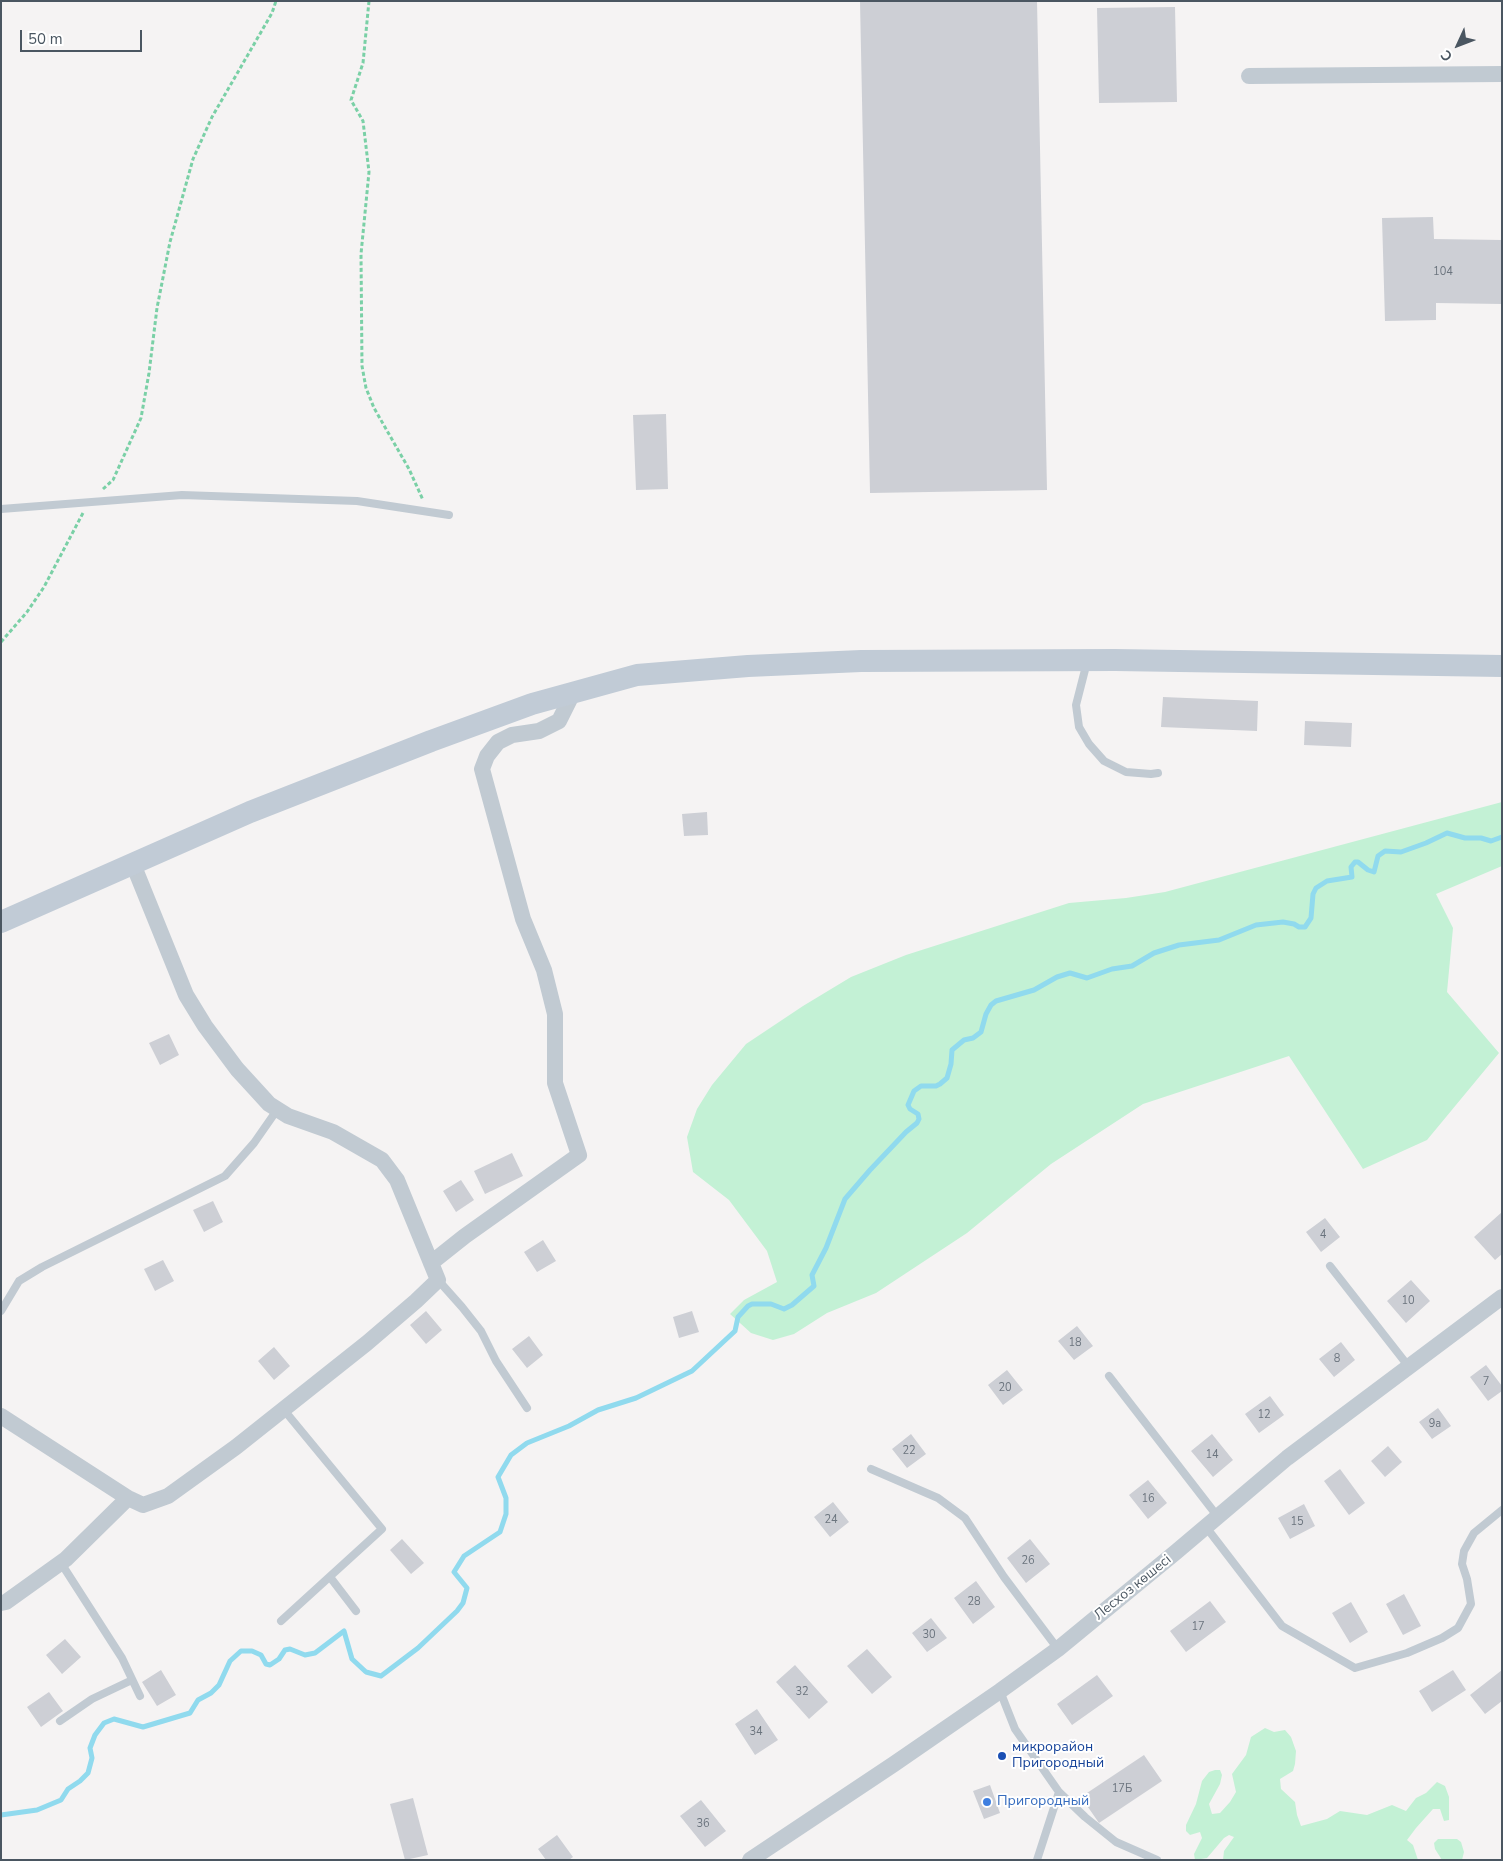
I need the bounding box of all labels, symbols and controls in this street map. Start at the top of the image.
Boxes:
scale bar [22,20,145,52]
north arrow [1433,20,1483,70]
text: 50 m [28,29,63,49]
text: С [1436,46,1457,66]
house number: 104 [1433,265,1453,279]
house number: 4 [1320,1228,1326,1242]
house number: 10 [1401,1294,1415,1308]
house number: 18 [1068,1336,1082,1350]
house number: 8 [1334,1352,1340,1366]
house number: 7 [1483,1375,1489,1389]
house number: 20 [998,1381,1012,1395]
house number: 12 [1257,1408,1271,1422]
house number: 9а [1429,1417,1441,1431]
house number: 22 [902,1444,916,1458]
house number: 14 [1205,1448,1219,1462]
house number: 16 [1141,1492,1155,1506]
house number: 24 [824,1513,838,1527]
house number: 15 [1290,1515,1304,1529]
street label: Лесхоз көшесі [1091,1552,1175,1624]
house number: 26 [1021,1554,1035,1568]
house number: 28 [967,1595,981,1609]
house number: 17 [1191,1620,1205,1634]
house number: 30 [922,1628,936,1642]
house number: 32 [795,1685,809,1699]
house number: 34 [749,1725,763,1739]
place label: микрорайон Пригородный [1012,1740,1104,1772]
marker: микрорайон Пригородный [996,1750,1008,1762]
house number: 17Б [1112,1782,1132,1796]
place label: Пригородный [997,1794,1089,1810]
marker: Пригородный [981,1796,993,1808]
house number: 36 [696,1817,710,1831]

